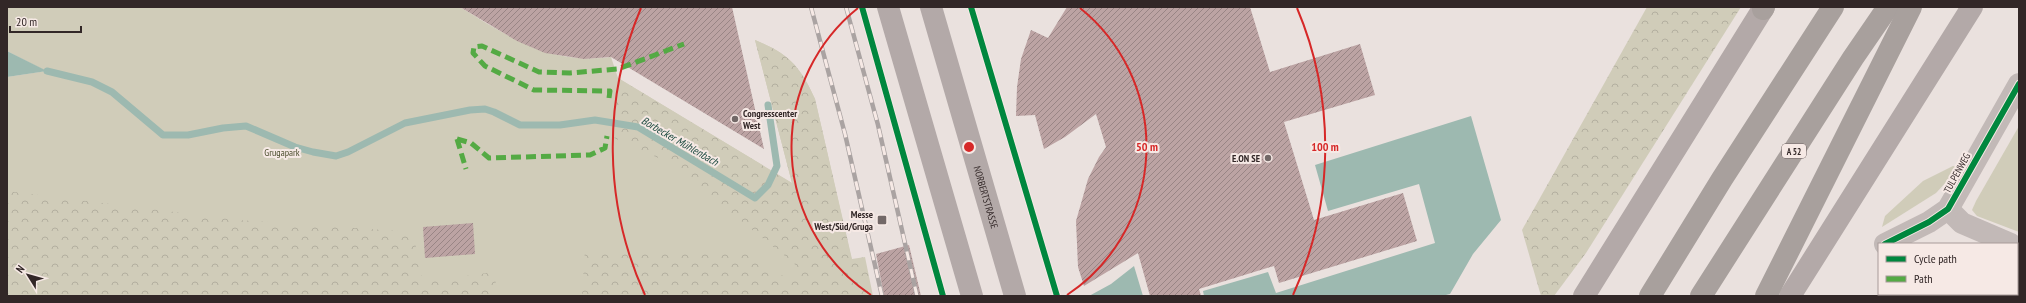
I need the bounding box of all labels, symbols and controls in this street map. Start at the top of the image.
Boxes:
scale bar [10,8,81,34]
text: 20 m [16,14,37,29]
place label: Congresscenter West [742,107,797,132]
water label: Borbecker Mühlenbach [639,113,722,169]
marker: Congresscenter West [730,114,740,124]
text: 50 m [1136,139,1158,154]
text: 100 m [1311,139,1339,154]
centre of rings [962,140,976,154]
road number: A 52 [1782,144,1806,158]
park label: Grugapark [264,146,300,159]
street label: TULPENWEG [1941,151,1973,195]
place label: E.ON SE [1232,152,1260,165]
marker: E.ON SE [1263,153,1273,163]
street label: NORBERTSTRASSE [971,164,1002,230]
place label: Messe West/Süd/Gruga [813,208,873,233]
marker: Messe West/Süd/Gruga [876,214,888,226]
legend [1878,243,2018,295]
text: Cycle path [1914,251,1957,266]
north arrow [8,255,48,295]
text: N [13,262,27,276]
text: Path [1914,271,1932,286]

